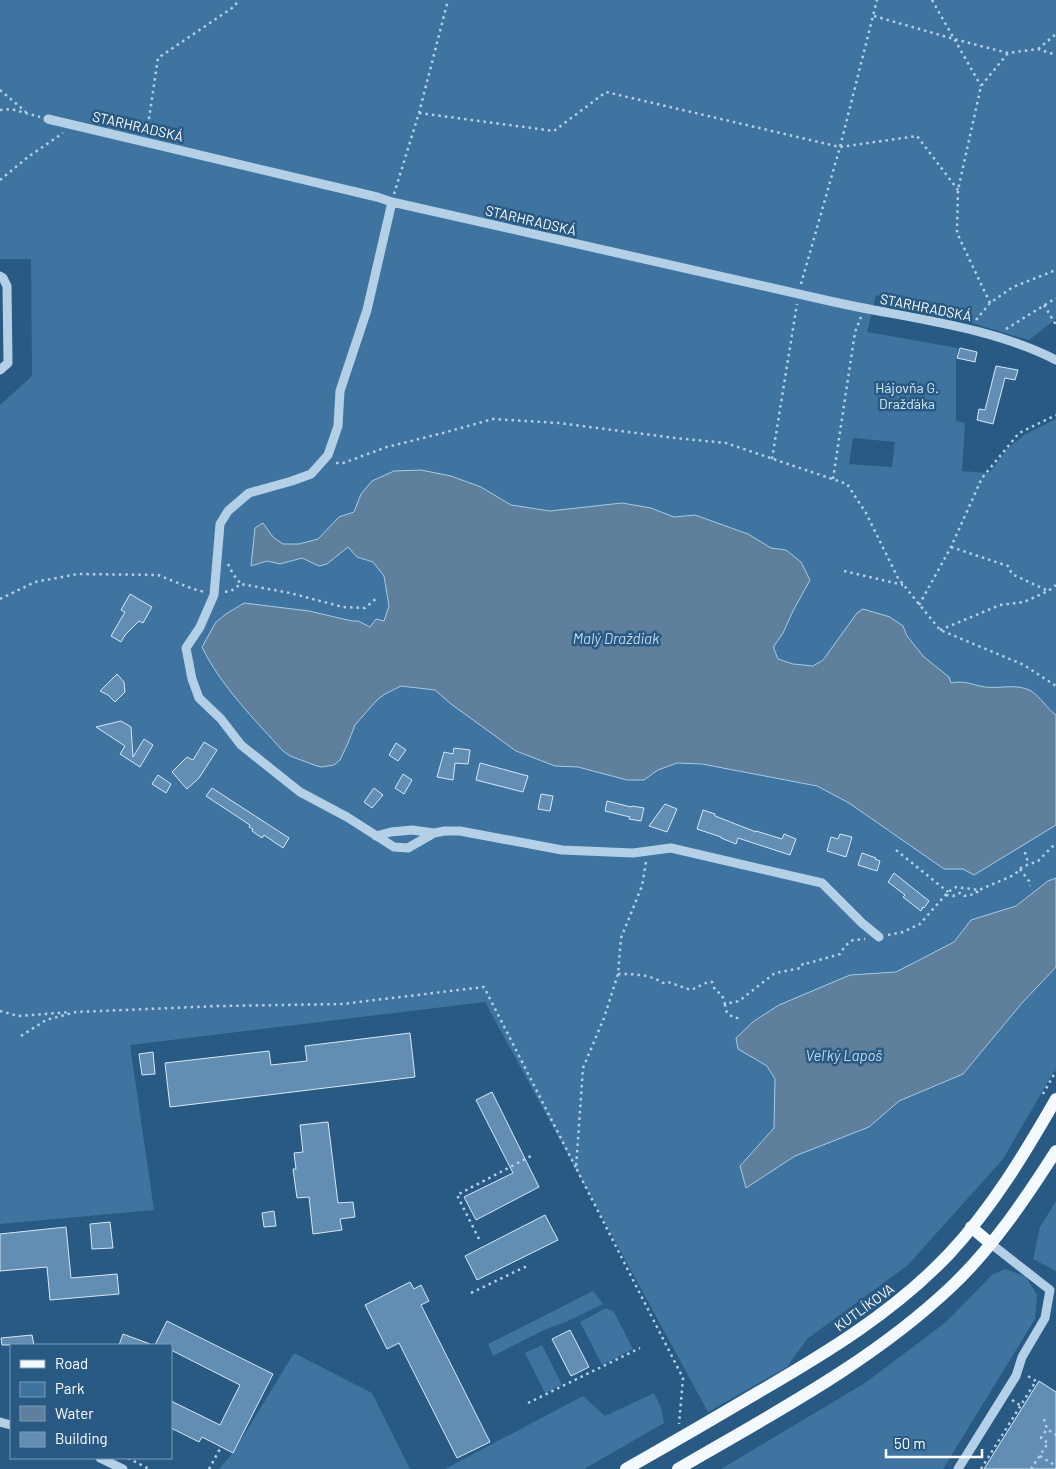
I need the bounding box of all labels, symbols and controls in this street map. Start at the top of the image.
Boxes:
street label: STARHRADSKÁ [91,107,186,145]
street label: STARHRADSKÁ [484,201,579,239]
street label: STARHRADSKÁ [879,290,974,324]
park label: Hájovňa G. Dražďáka [875,379,939,412]
water label: Malý Draždiak [573,629,660,647]
water label: Veľký Lapoš [806,1046,882,1064]
street label: KUTLÍKOVA [831,1279,898,1334]
legend [10,1344,172,1459]
text: Road [55,1354,88,1372]
text: Park [55,1379,85,1397]
text: Water [55,1404,94,1422]
scale bar [886,1426,982,1458]
text: Building [55,1429,108,1447]
text: 50 m [894,1434,926,1452]

